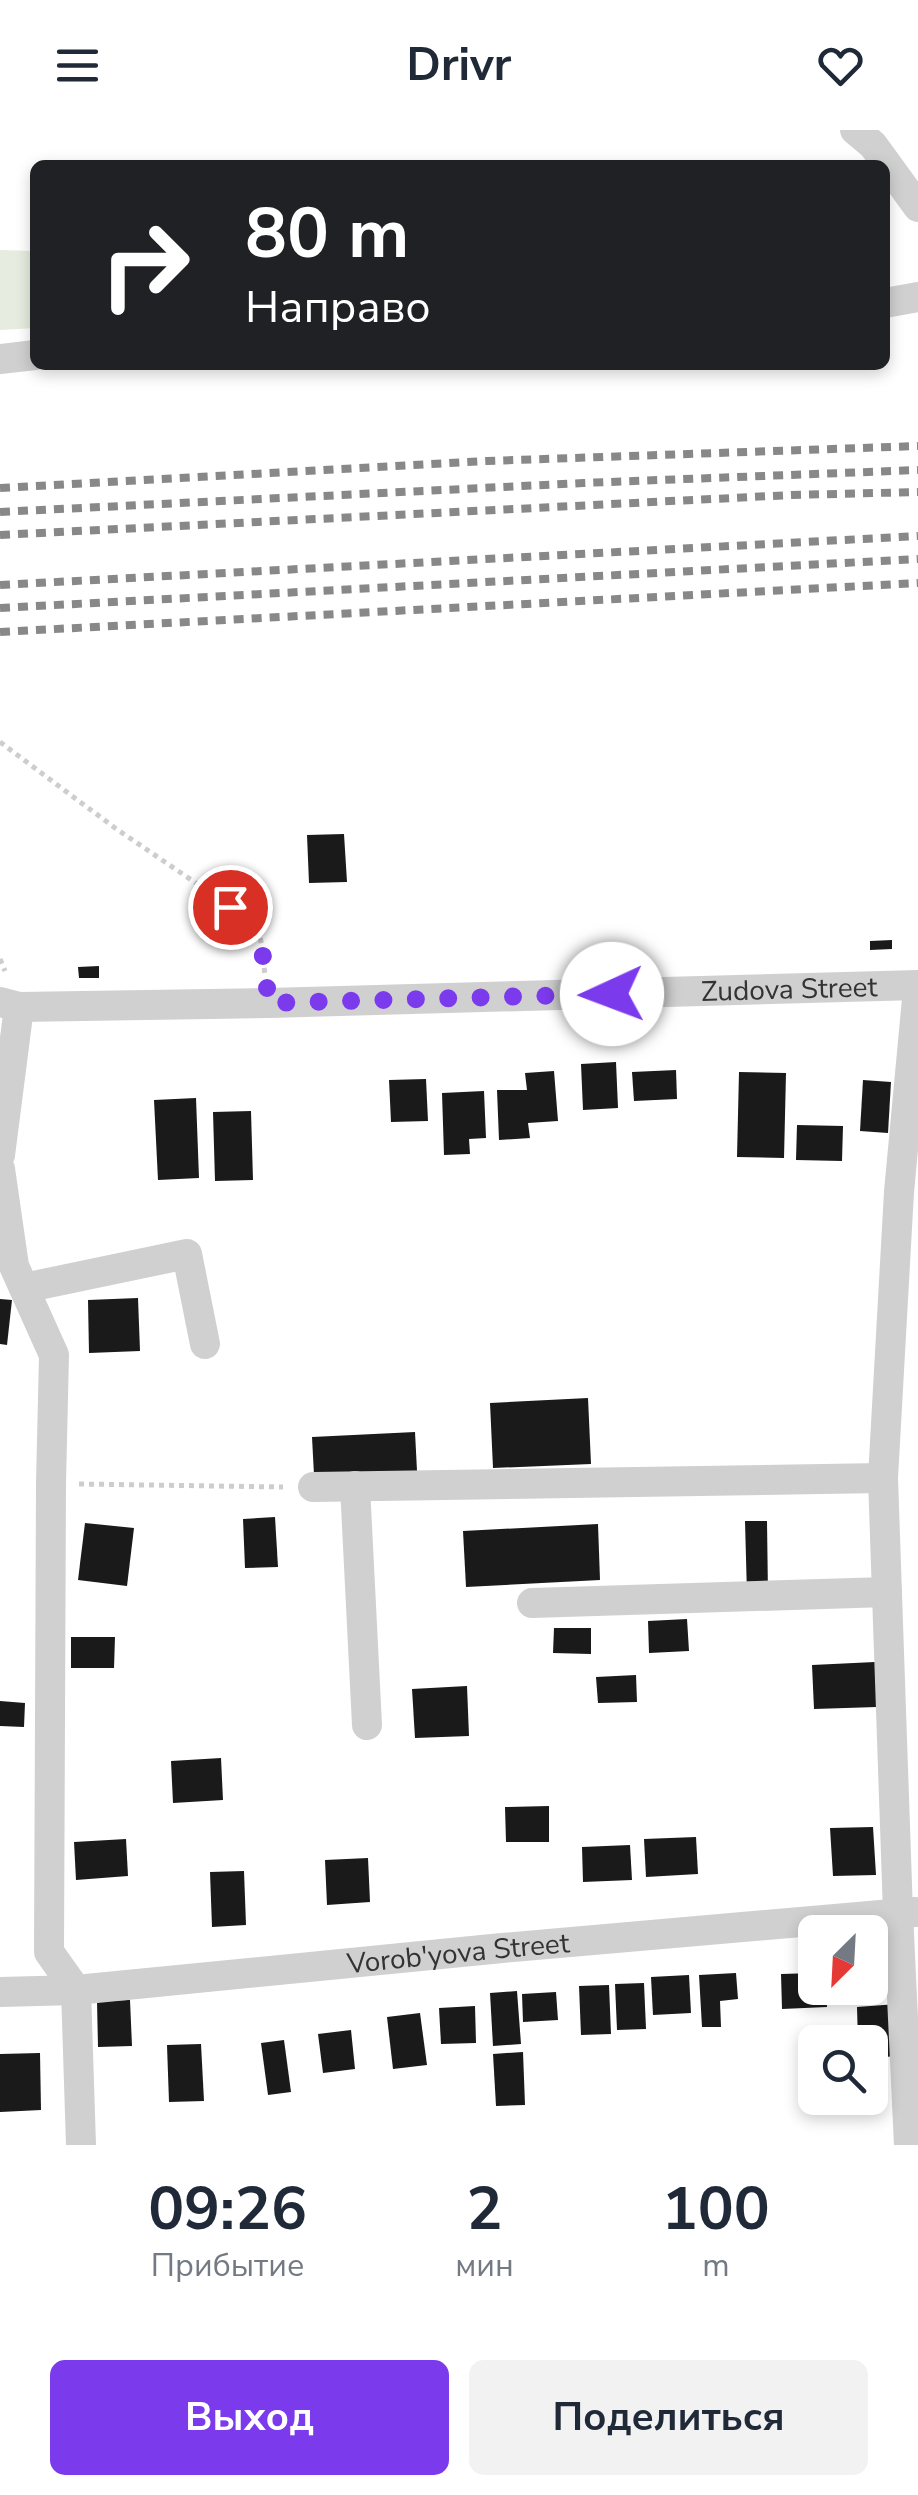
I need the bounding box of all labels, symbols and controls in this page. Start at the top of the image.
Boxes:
text: Drivr [407,35,511,96]
icon: menu [50,38,105,93]
icon: heart [813,38,868,93]
text: 80 m [245,186,409,282]
icon: right [80,200,210,330]
text: Направо [245,277,431,338]
pin [188,865,273,950]
icon: arrive [203,880,258,935]
position arrow [560,942,664,1046]
street label: Zudova Street [701,968,878,1011]
north arrow [798,1915,888,2005]
map controls [798,1915,888,2115]
street label: Vorob'yova Street [344,1924,571,1983]
button: search [798,2025,888,2115]
text: 09:26 [148,2168,307,2250]
text: 2 [466,2168,502,2250]
text: 100 [662,2168,770,2250]
text: Прибытие [151,2244,304,2287]
text: мин [455,2244,514,2287]
text: m [702,2244,730,2287]
button: Выход [50,2360,449,2475]
button: Поделиться [469,2360,868,2475]

